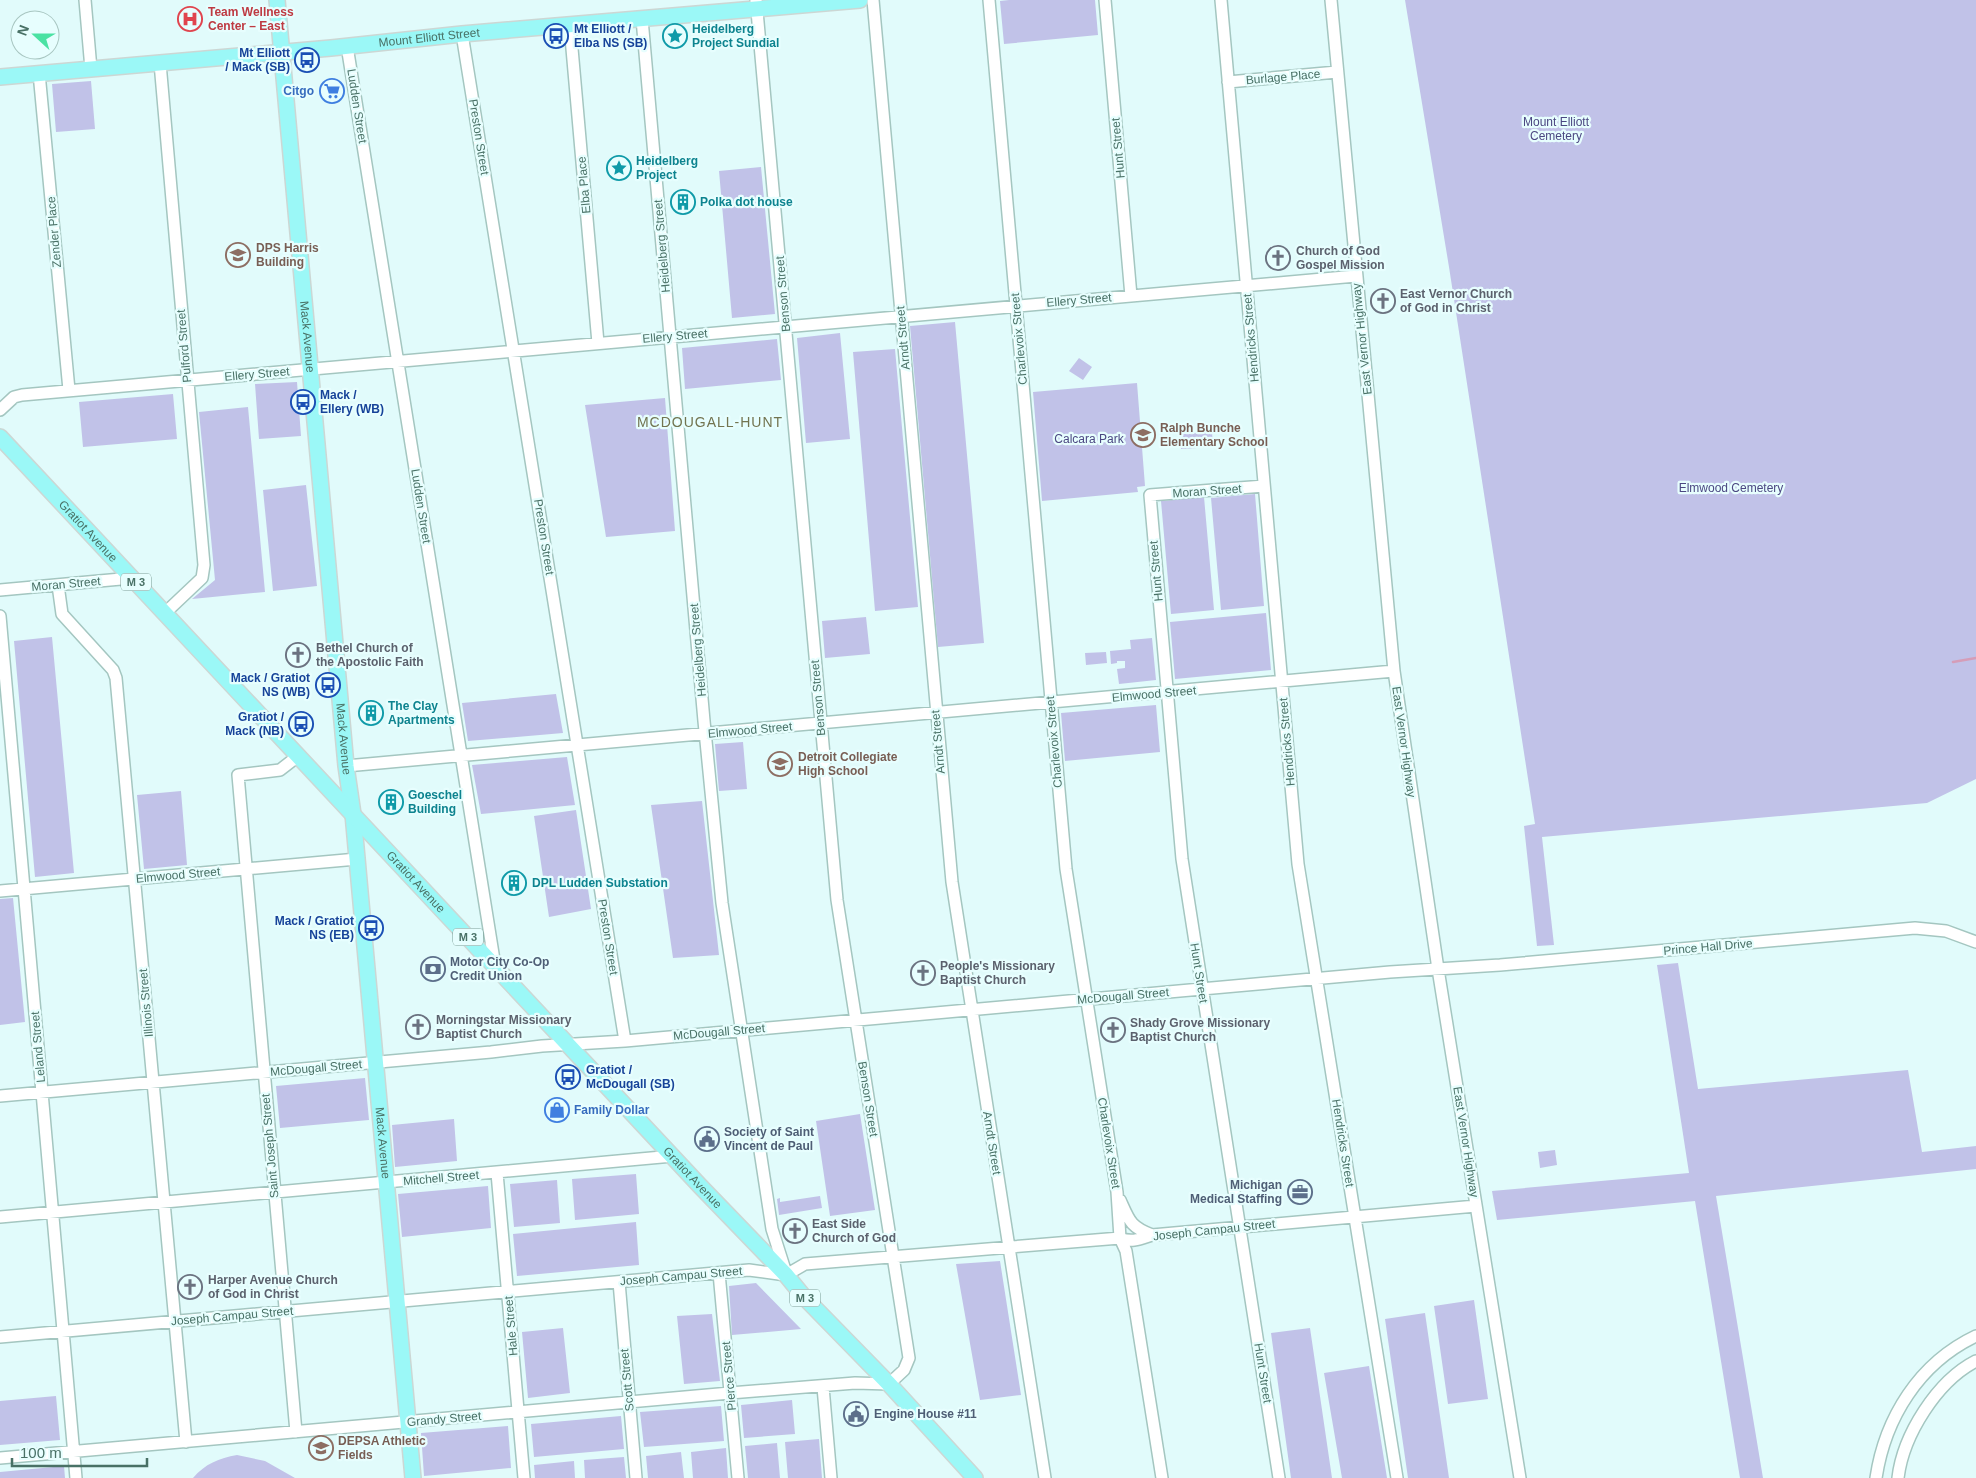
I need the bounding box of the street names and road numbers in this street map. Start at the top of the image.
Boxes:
street label: Mount Elliott Street [378,25,481,50]
street label: Burlage Place [1245,67,1321,87]
street label: Ludden Street [344,68,370,145]
street label: Preston Street [466,98,492,177]
street label: Hunt Street [1108,116,1128,179]
street label: Elba Place [574,155,593,214]
street label: Zender Place [44,196,64,268]
street label: Heidelberg Street [651,198,673,293]
street label: Benson Street [773,255,793,332]
street label: East Vernor Highway [1349,283,1375,395]
street label: Ellery Street [1046,290,1113,310]
street label: Charlevoix Street [1008,292,1030,385]
street label: Hendricks Street [1240,293,1262,383]
street label: Mack Avenue [297,300,318,373]
street label: Arndt Street [893,305,913,371]
street label: Pulford Street [174,308,194,383]
street label: Ellery Street [642,326,709,346]
street label: Ellery Street [224,364,291,384]
street label: Ludden Street [408,468,434,545]
street label: Moran Street [1172,482,1243,500]
street label: Gratiot Avenue [56,497,120,565]
street label: Preston Street [531,498,557,577]
street label: Hunt Street [1146,539,1166,602]
street label: Moran Street [31,574,102,594]
road number: M 3 [121,574,151,590]
street label: Heidelberg Street [687,602,709,697]
street label: Benson Street [808,659,828,736]
street label: Elmwood Street [1111,683,1197,705]
street label: East Vernor Highway [1389,686,1419,798]
street label: Charlevoix Street [1043,695,1065,788]
street label: Hendricks Street [1276,697,1298,787]
street label: Mack Avenue [333,703,354,776]
street label: Arndt Street [928,709,948,775]
street label: Elmwood Street [707,719,793,741]
street label: Gratiot Avenue [384,848,448,916]
street label: Elmwood Street [135,864,221,886]
street label: Preston Street [595,898,621,977]
road number: M 3 [453,929,483,946]
street label: Prince Hall Drive [1663,936,1753,958]
street label: Hunt Street [1187,942,1211,1005]
street label: Illinois Street [136,968,156,1038]
street label: McDougall Street [1077,985,1170,1007]
street label: Leland Street [28,1010,48,1083]
street label: McDougall Street [673,1021,766,1043]
street label: McDougall Street [270,1057,363,1079]
street label: Benson Street [855,1060,881,1138]
street label: East Vernor Highway [1450,1086,1482,1198]
street label: Saint Joseph Street [258,1093,282,1199]
street label: Charlevoix Street [1095,1096,1123,1190]
street label: Hendricks Street [1329,1098,1357,1189]
street label: Mack Avenue [373,1107,393,1180]
street label: Arndt Street [980,1110,1004,1176]
street label: Gratiot Avenue [660,1144,725,1212]
street label: Mitchell Street [403,1168,480,1188]
street label: Joseph Campau Street [1152,1217,1276,1243]
street label: Joseph Campau Street [619,1264,743,1288]
road number: M 3 [790,1290,820,1306]
street label: Hale Street [501,1295,521,1357]
street label: Joseph Campau Street [170,1304,294,1328]
street label: Pierce Street [719,1340,739,1411]
street label: Hunt Street [1251,1342,1275,1405]
street label: Scott Street [617,1348,637,1412]
street label: Grandy Street [406,1409,482,1429]

